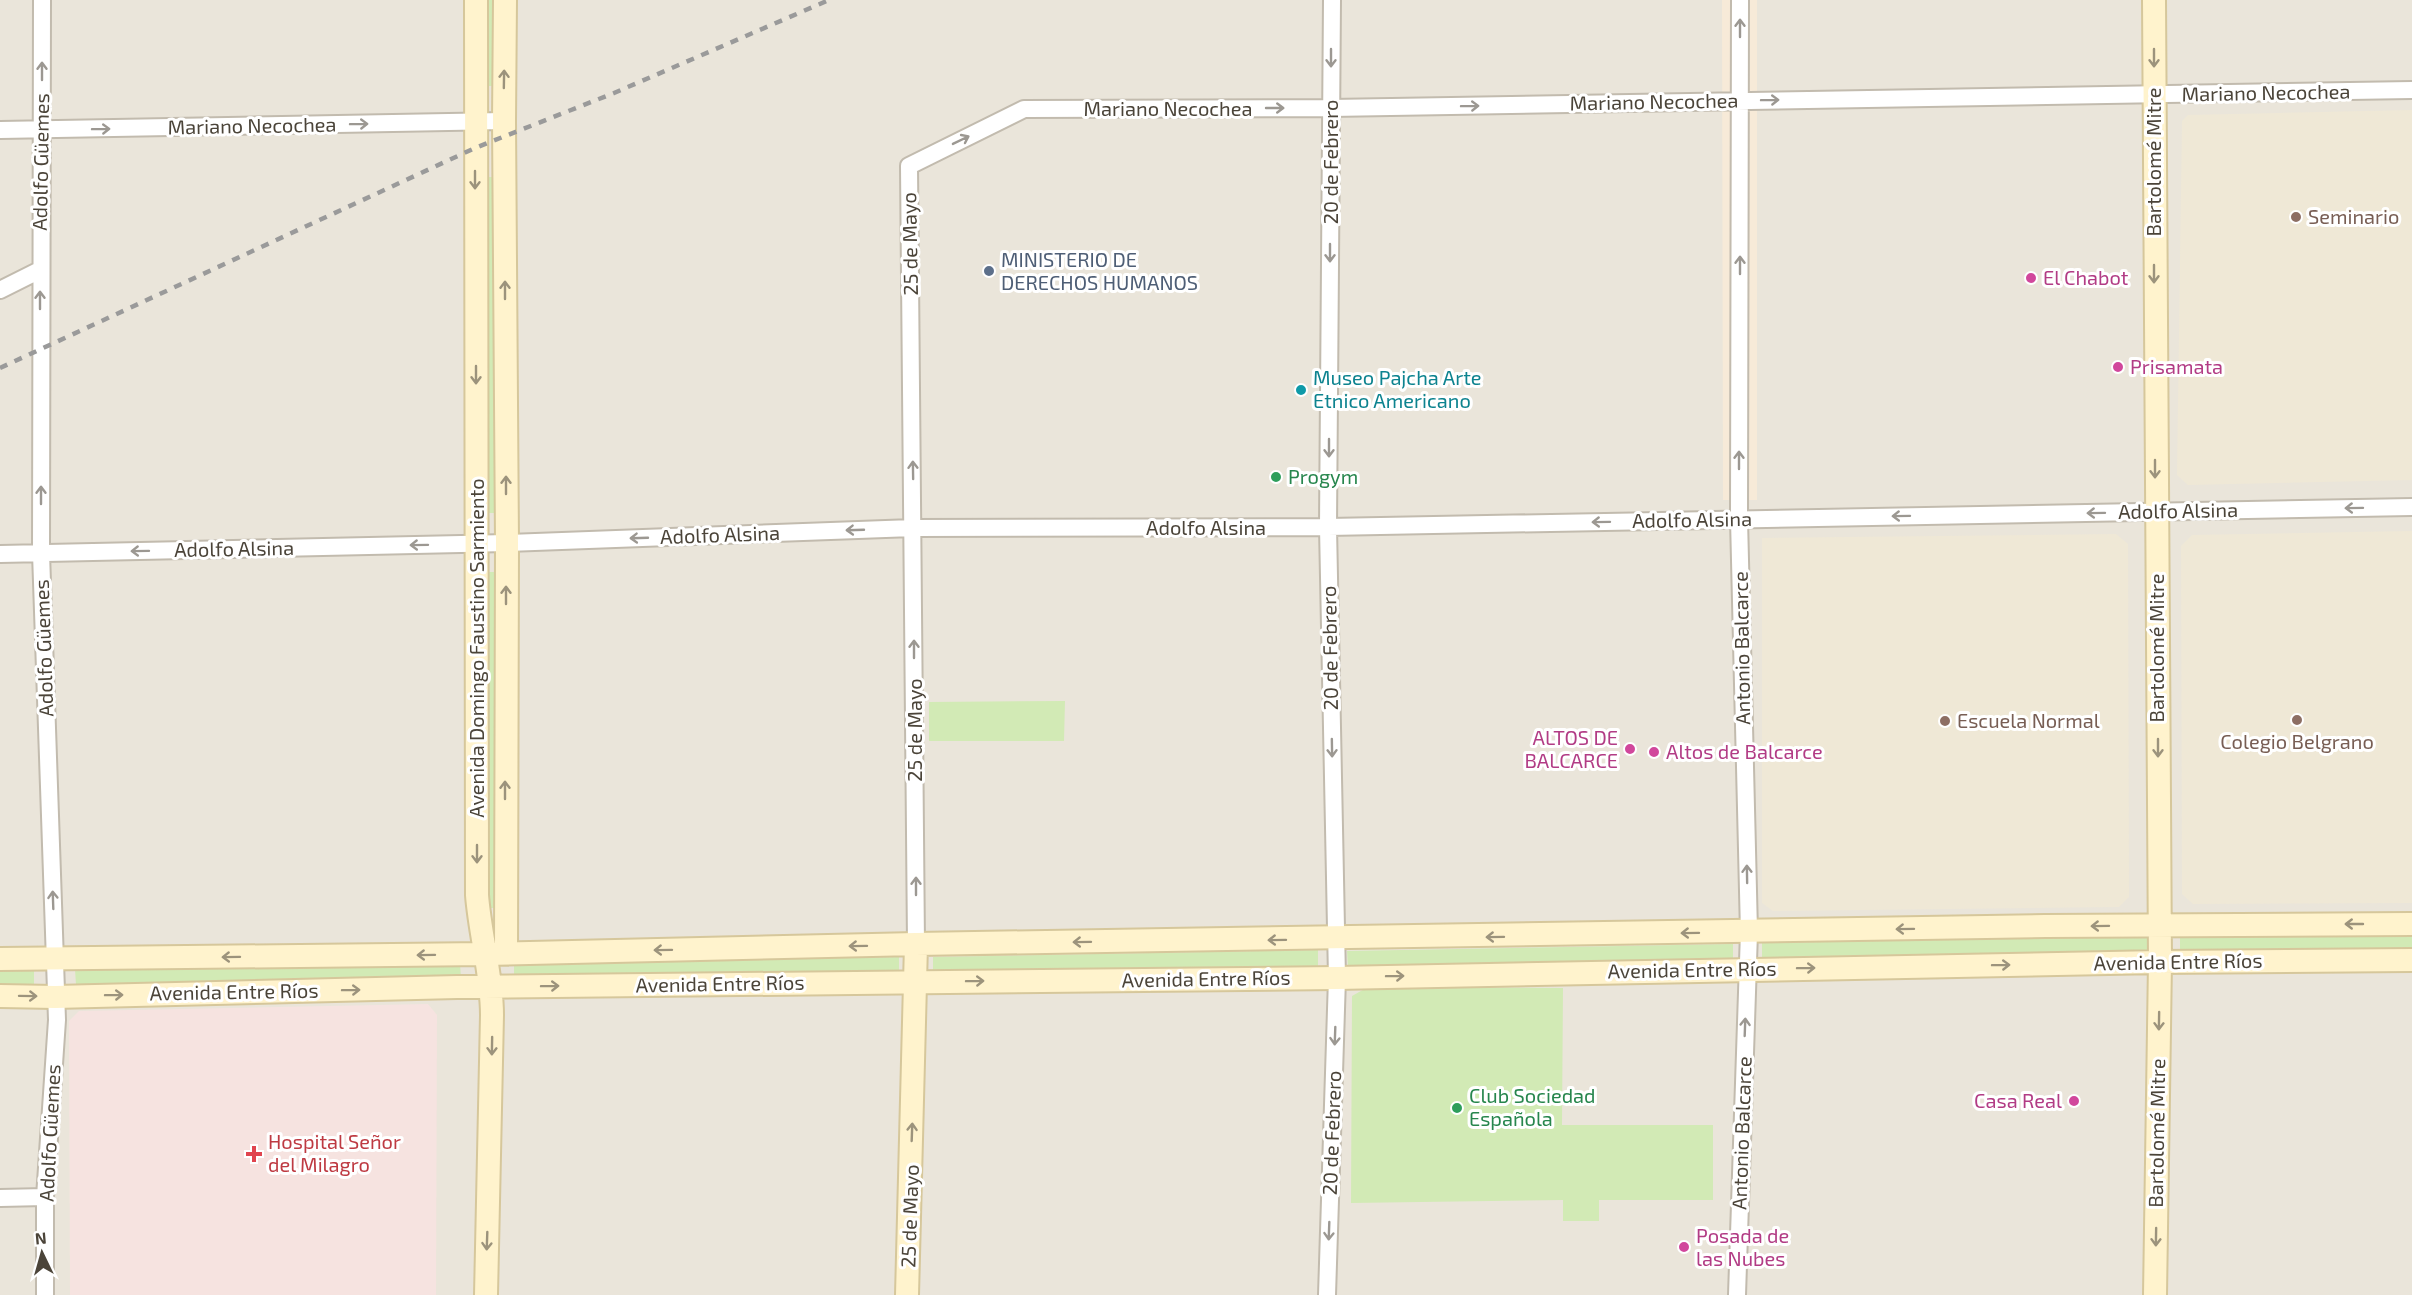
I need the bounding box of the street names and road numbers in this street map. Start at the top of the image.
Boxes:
street label: Mariano Necochea [2181,79,2351,105]
street label: Bartolomé Mitre [2141,87,2165,237]
street label: Mariano Necochea [1569,88,1739,114]
street label: Adolfo Güemes [27,93,53,231]
street label: Mariano Necochea [1084,96,1252,120]
street label: 20 de Febrero [1318,100,1342,224]
street label: Mariano Necochea [167,112,337,138]
street label: 25 de Mayo [896,192,922,296]
street label: Avenida Domingo Faustino Sarmiento [464,478,488,818]
street label: Adolfo Alsina [2118,497,2238,523]
street label: Adolfo Alsina [1632,506,1752,532]
street label: Adolfo Alsina [1146,515,1266,539]
street label: Adolfo Alsina [660,520,780,548]
street label: Adolfo Alsina [174,535,294,561]
street label: Antonio Balcarce [1728,571,1754,725]
street label: Bartolomé Mitre [2144,573,2168,723]
street label: Adolfo Güemes [29,579,57,717]
street label: 20 de Febrero [1316,585,1342,711]
street label: 25 de Mayo [902,678,926,782]
street label: Avenida Entre Ríos [2093,948,2263,974]
street label: Avenida Entre Ríos [1607,956,1777,982]
street label: Avenida Entre Ríos [1121,965,1291,991]
street label: Avenida Entre Ríos [635,970,805,996]
street label: Avenida Entre Ríos [149,978,319,1004]
street label: Antonio Balcarce [1726,1056,1756,1210]
street label: Bartolomé Mitre [2143,1058,2169,1208]
street label: Adolfo Güemes [33,1064,65,1202]
street label: 20 de Febrero [1317,1070,1345,1196]
street label: 25 de Mayo [895,1164,923,1268]

